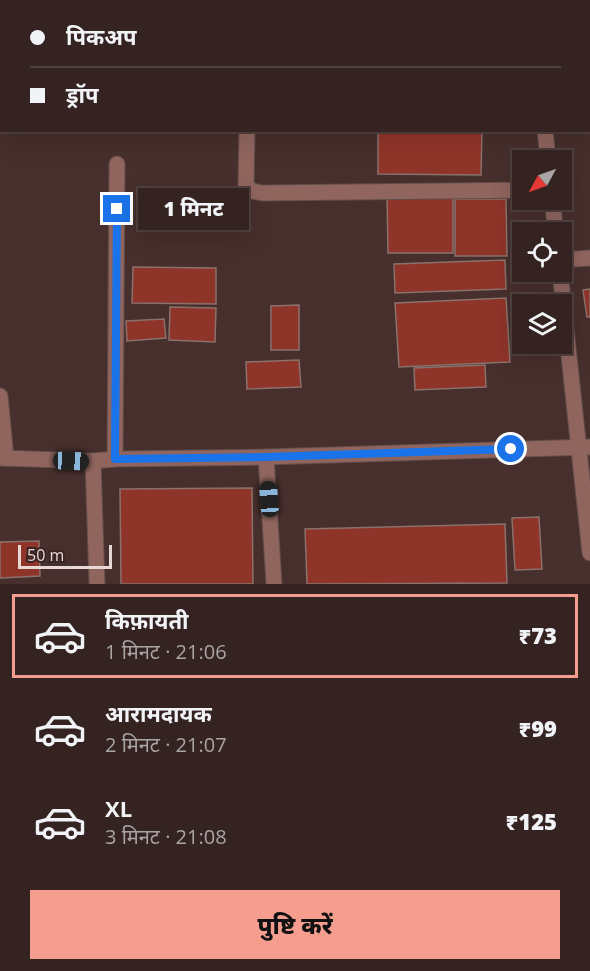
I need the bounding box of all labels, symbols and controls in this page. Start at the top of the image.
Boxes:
text: पिकअप [66,21,137,51]
text: ड्रॉप [66,79,99,109]
north arrow [512,150,572,210]
map controls [512,150,572,354]
callout: 1 मिनट [138,188,249,230]
route end [103,195,130,222]
text: 1 मिनट [164,195,223,222]
button: locate [512,222,572,282]
button: layers [512,294,572,354]
route start [497,435,524,462]
car [53,451,89,471]
car [259,480,279,518]
scale bar [18,542,112,570]
text: 50 m [27,544,64,566]
text: किफ़ायती [105,605,189,635]
icon: car [33,609,87,663]
text: ₹73 [519,620,557,650]
text: 1 मिनट · 21:06 [105,638,227,665]
text: आरामदायक [105,698,212,728]
icon: car [33,702,87,756]
text: ₹99 [519,713,557,743]
text: 2 मिनट · 21:07 [105,731,227,758]
text: XL [105,793,132,823]
icon: car [33,795,87,849]
text: ₹125 [506,806,557,836]
text: 3 मिनट · 21:08 [105,823,227,850]
button: पुष्टि करें [30,890,560,959]

